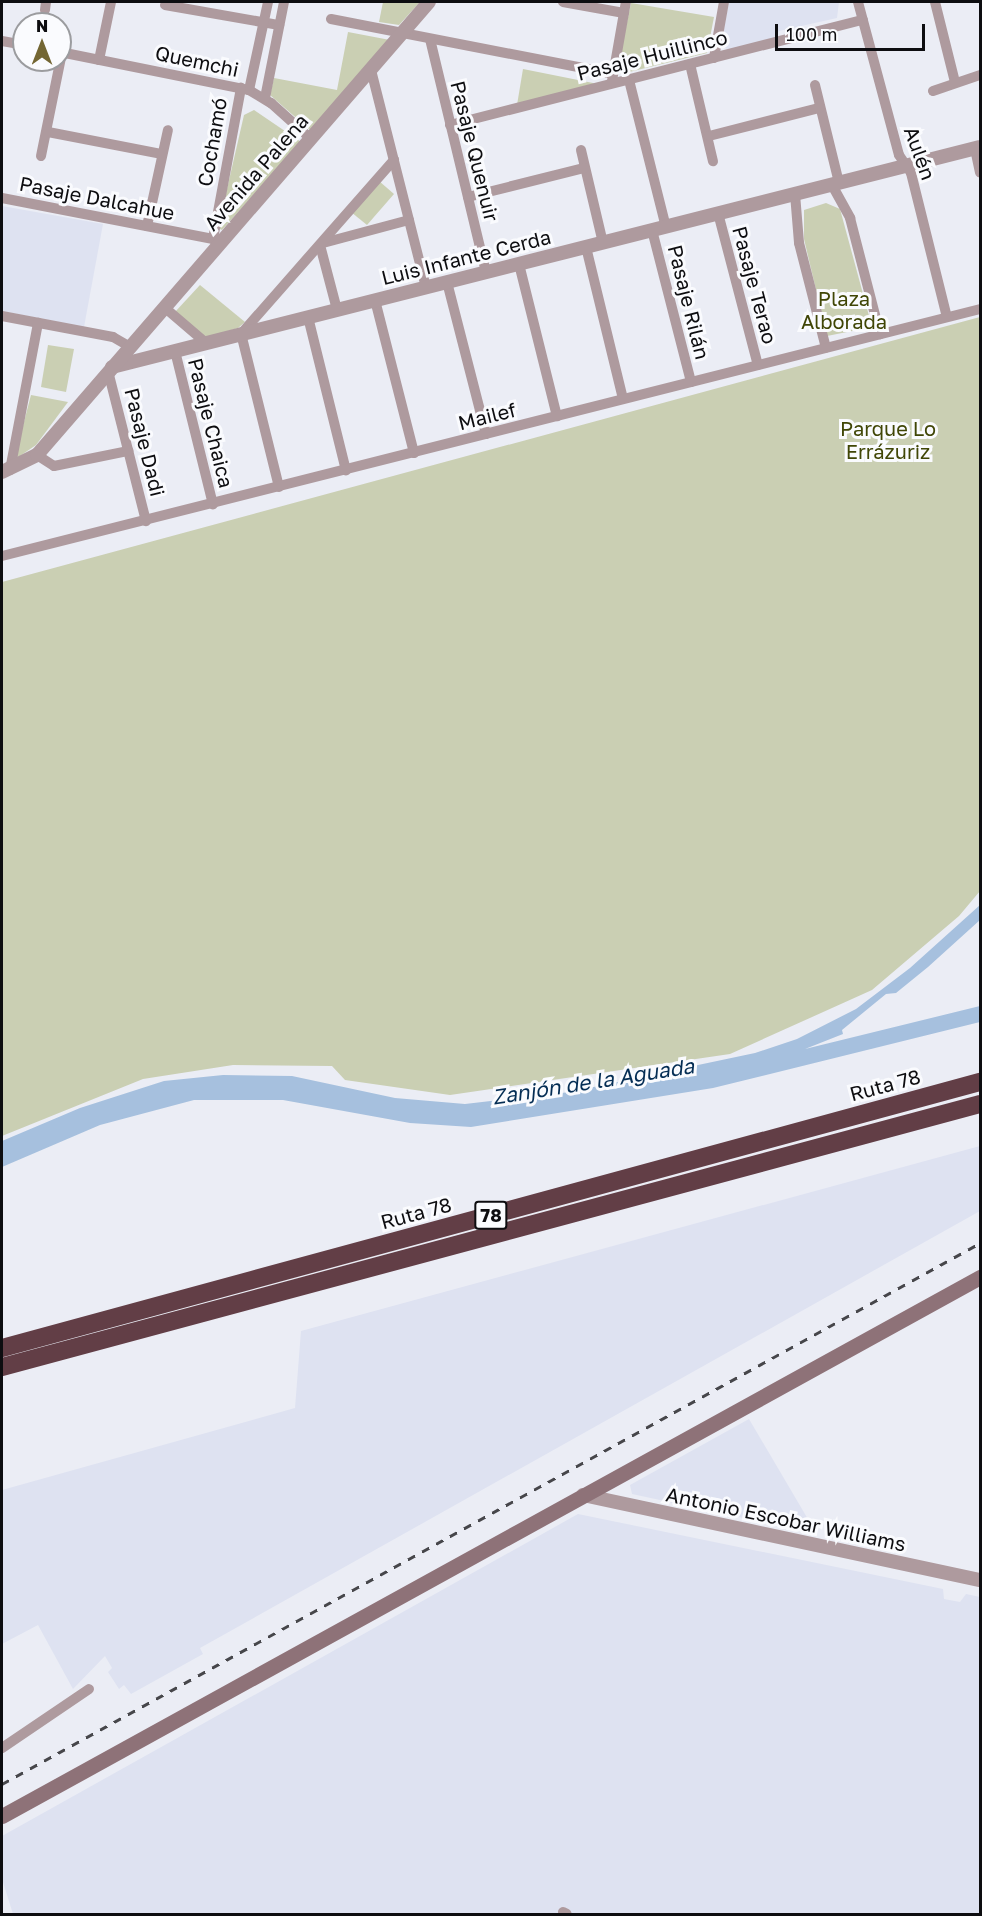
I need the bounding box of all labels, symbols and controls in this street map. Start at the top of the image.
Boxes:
north arrow [12,12,72,72]
scale bar [778,12,928,50]
text: N [36,16,48,36]
text: 100 m [786,23,837,45]
street label: Pasaje Huillinco [574,25,730,85]
street label: Quemchi [153,40,241,82]
street label: Pasaje Quenuir [446,78,504,224]
street label: Cochamó [192,96,232,188]
street label: Avenida Palena [199,109,313,235]
street label: Aulén [899,123,941,183]
street label: Pasaje Dalcahue [17,171,177,225]
street label: Pasaje Terao [728,223,782,347]
street label: Luis Infante Cerda [379,224,553,290]
street label: Pasaje Rilán [663,242,715,362]
park label: Plaza Alborada [801,286,887,333]
street label: Pasaje Chaica [183,356,239,490]
street label: Pasaje Dadi [120,385,170,499]
street label: Mailef [456,397,518,435]
park label: Parque Lo Errázuriz [840,416,936,463]
water label: Zanjón de la Aguada [490,1053,696,1109]
street label: Ruta 78 [847,1064,923,1106]
street label: Ruta 78 [378,1192,454,1234]
road number: 78 [473,1200,509,1230]
street label: Antonio Escobar Williams [664,1482,908,1556]

